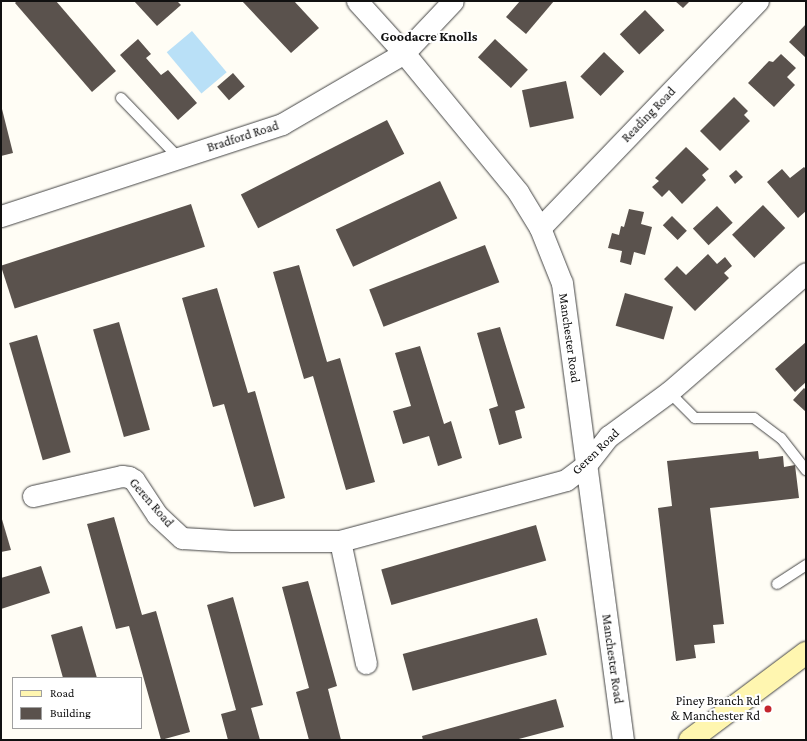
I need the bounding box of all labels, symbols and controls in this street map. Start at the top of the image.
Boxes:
district label: Goodacre Knolls [381,28,477,44]
street label: Reading Road [619,84,679,146]
street label: Bradford Road [205,118,281,156]
street label: Manchester Road [555,292,583,384]
street label: Geren Road [569,426,623,478]
street label: Geren Road [126,475,176,531]
street label: Manchester Road [598,613,626,705]
legend [12,677,142,729]
text: Road [50,686,74,700]
place label: Piney Branch Rd & Manchester Rd [671,694,760,725]
marker: Piney Branch Rd & Manchester Rd [763,704,773,714]
text: Building [50,706,91,720]

